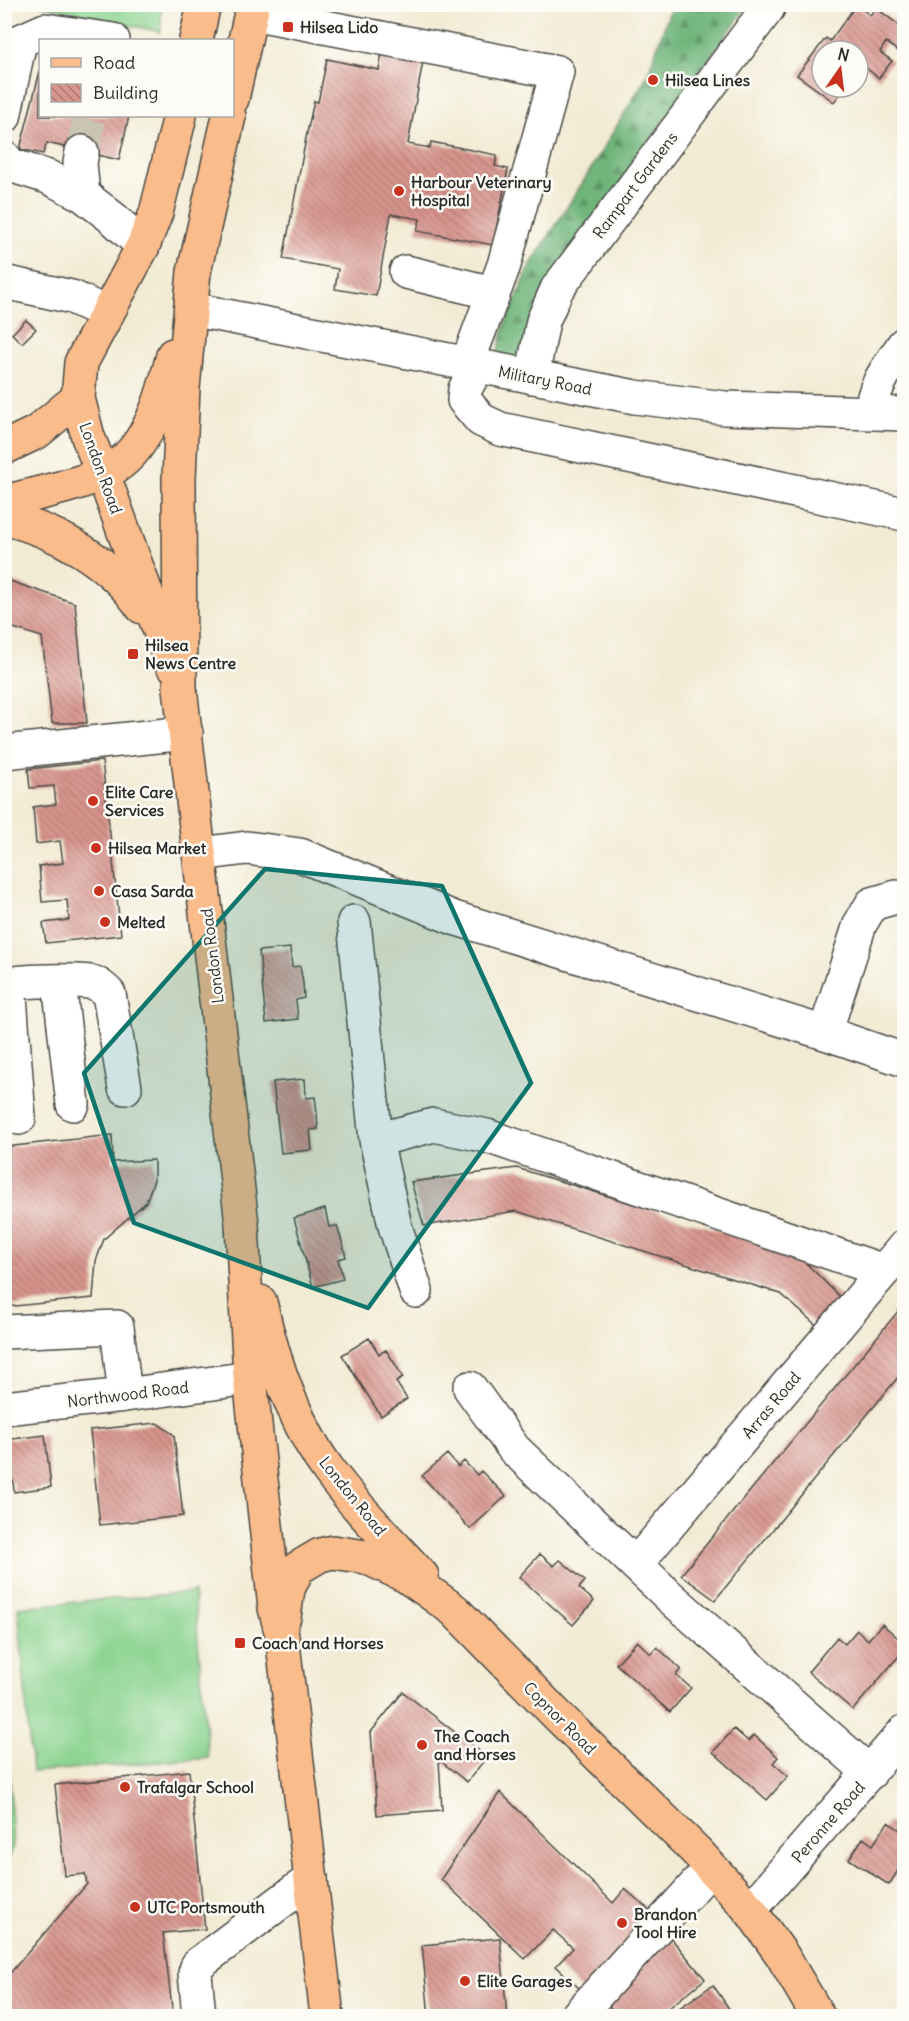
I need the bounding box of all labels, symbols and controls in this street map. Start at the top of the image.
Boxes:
place label: Hilsea Lido [300,17,378,37]
marker: Hilsea Lido [281,20,295,34]
legend [39,39,234,117]
north arrow [810,39,870,99]
text: N [836,43,851,65]
text: Road [93,51,136,74]
place label: Hilsea Lines [665,70,750,90]
marker: Hilsea Lines [646,73,660,87]
text: Building [93,81,158,104]
street label: Rampart Gardens [588,128,682,242]
place label: Harbour Veterinary Hospital [411,172,552,211]
marker: Harbour Veterinary Hospital [392,184,406,198]
street label: Military Road [496,361,594,399]
street label: London Road [75,420,127,516]
place label: Hilsea News Centre [145,635,237,673]
marker: Hilsea News Centre [126,647,140,661]
place label: Elite Care Services [105,782,174,820]
marker: Elite Care Services [86,794,100,808]
place label: Hilsea Market [108,838,207,858]
marker: Hilsea Market [89,841,103,855]
place label: Casa Sarda [111,881,194,901]
marker: Casa Sarda [92,884,106,898]
street label: London Road [196,907,228,1005]
place label: Melted [117,912,166,932]
marker: Melted [98,915,112,929]
street label: Arras Road [737,1368,805,1442]
street label: Northwood Road [66,1377,190,1411]
street label: London Road [315,1452,391,1540]
place label: Coach and Horses [252,1633,383,1653]
marker: Coach and Horses [233,1636,247,1650]
street label: Copnor Road [519,1677,601,1759]
place label: The Coach and Horses [434,1726,516,1764]
marker: The Coach and Horses [415,1738,429,1752]
place label: Trafalgar School [137,1777,254,1798]
street label: Peronne Road [787,1777,869,1867]
marker: Trafalgar School [118,1780,132,1794]
place label: UTC Portsmouth [147,1897,265,1917]
marker: UTC Portsmouth [128,1900,142,1914]
place label: Brandon Tool Hire [634,1904,697,1942]
marker: Brandon Tool Hire [615,1916,629,1930]
place label: Elite Garages [477,1971,572,1992]
marker: Elite Garages [458,1974,472,1988]

